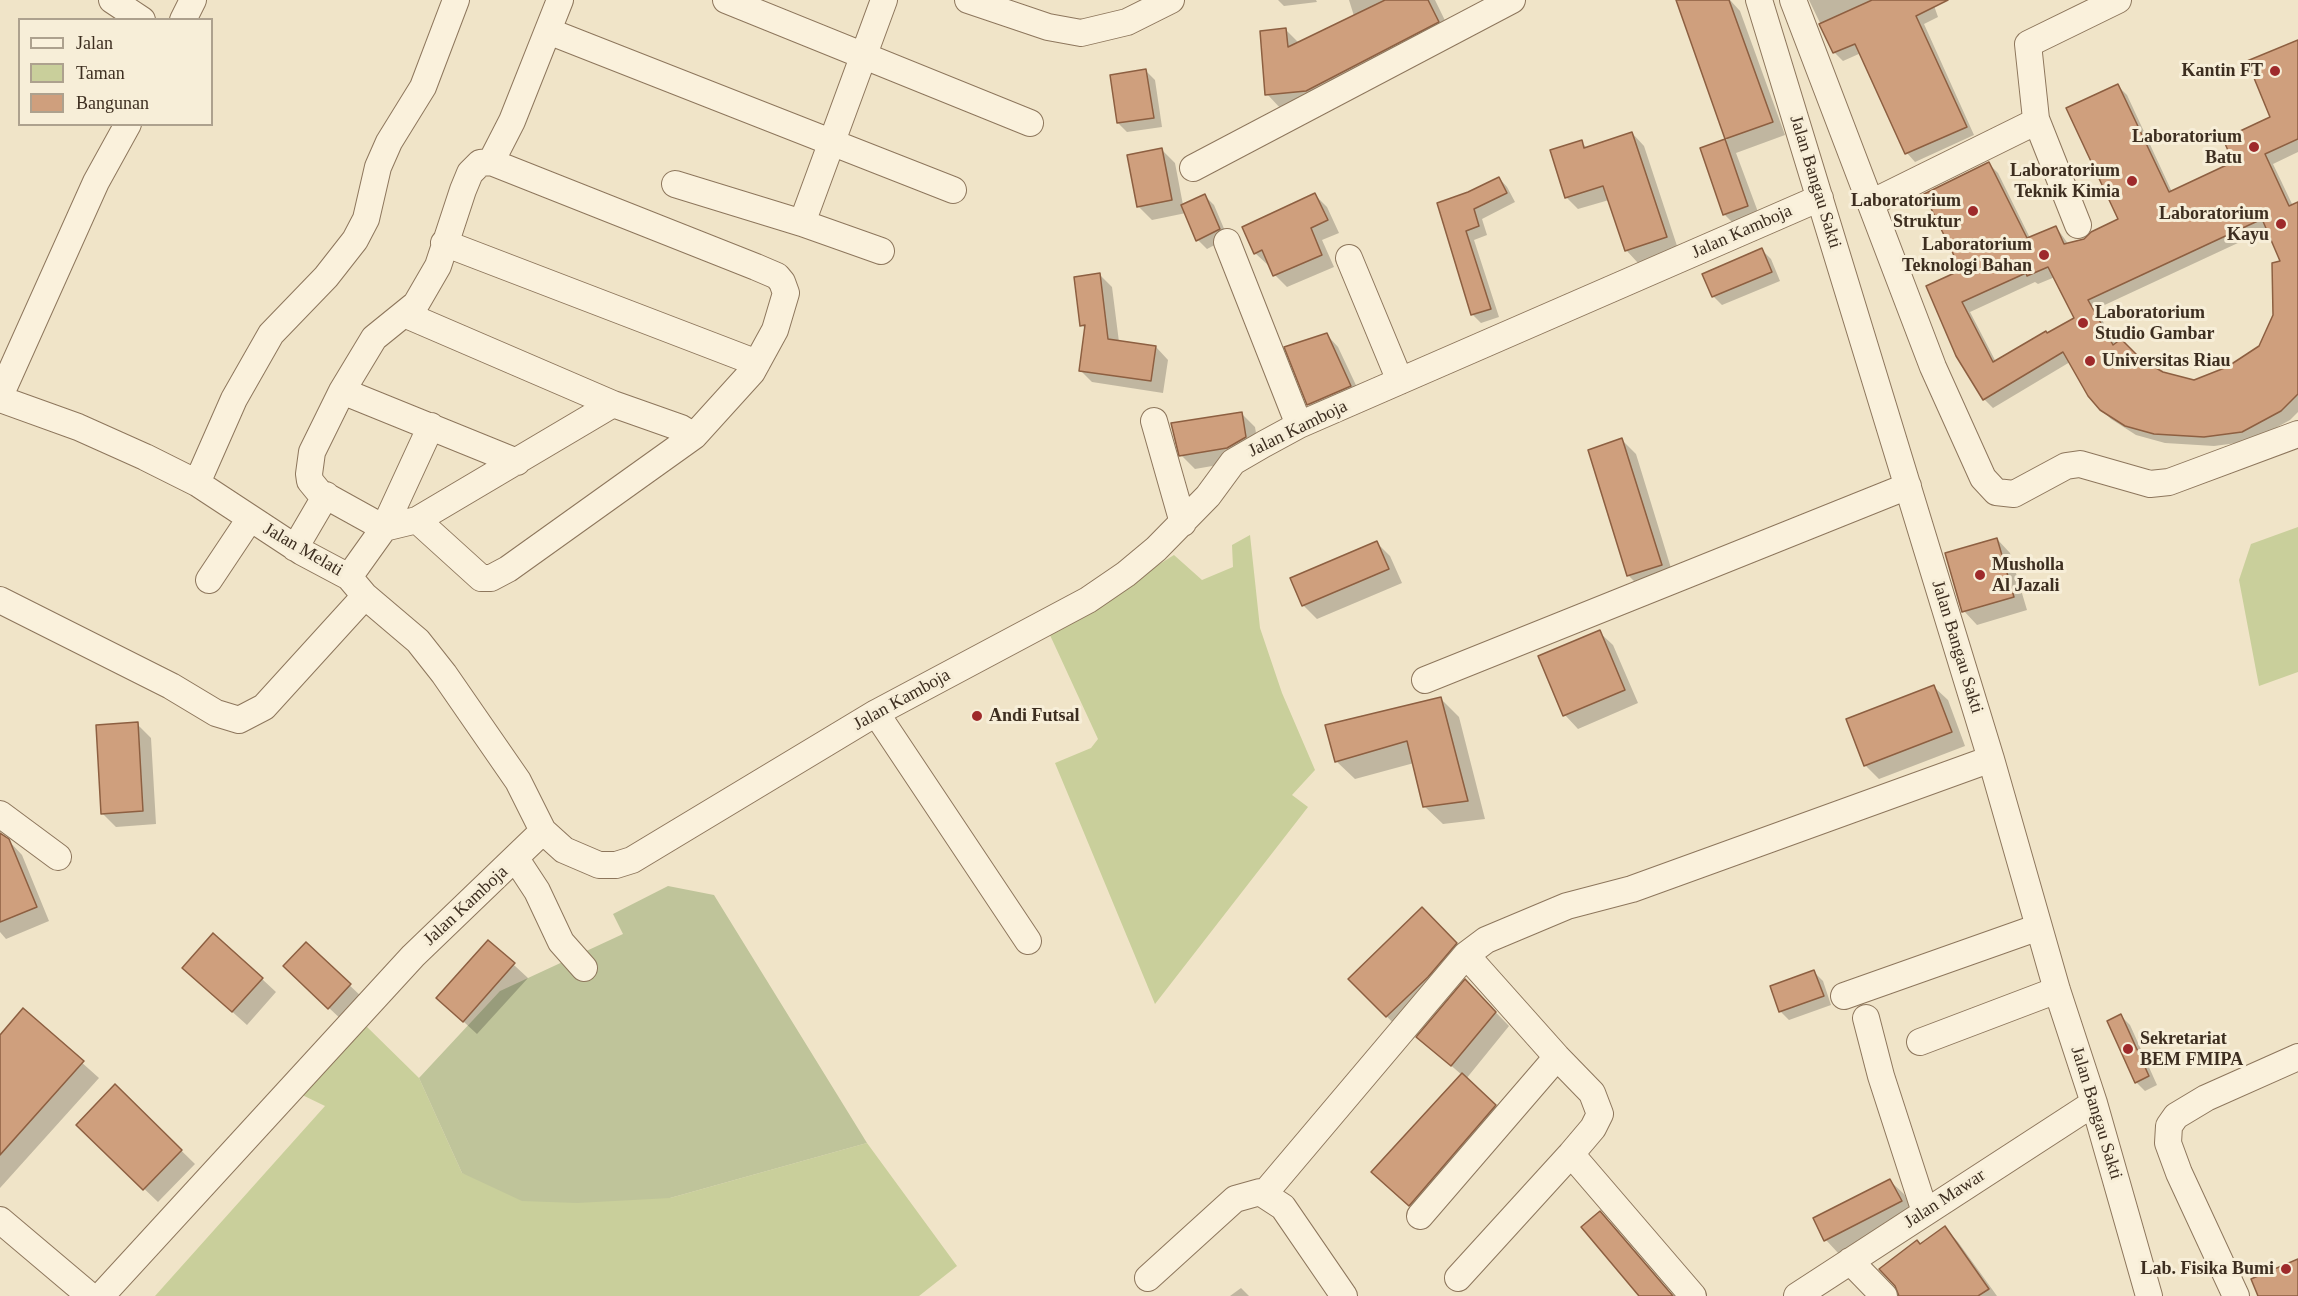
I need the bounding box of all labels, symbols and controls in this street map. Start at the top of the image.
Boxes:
legend [18,18,213,126]
text: Jalan [76,33,113,53]
place label: Kantin FT [2181,60,2263,82]
text: Taman [76,63,125,83]
marker: Kantin FT [2268,64,2282,78]
text: Bangunan [76,93,149,113]
street label: Jalan Bangau Sakti [1785,113,1845,251]
place label: Laboratorium Batu [2132,126,2242,168]
marker: Laboratorium Batu [2247,140,2261,154]
place label: Laboratorium Teknik Kimia [2010,160,2120,202]
marker: Laboratorium Teknik Kimia [2125,174,2139,188]
place label: Laboratorium Struktur [1851,190,1961,232]
street label: Jalan Kamboja [1689,200,1795,264]
place label: Laboratorium Kayu [2159,203,2269,246]
marker: Laboratorium Struktur [1966,204,1980,218]
marker: Laboratorium Kayu [2274,217,2288,231]
place label: Laboratorium Teknologi Bahan [1902,234,2032,276]
marker: Laboratorium Teknologi Bahan [2037,248,2051,262]
place label: Laboratorium Studio Gambar [2095,302,2215,344]
marker: Laboratorium Studio Gambar [2076,316,2090,330]
place label: Universitas Riau [2102,350,2231,372]
marker: Universitas Riau [2083,354,2097,368]
street label: Jalan Kamboja [1245,396,1351,462]
street label: Jalan Melati [259,519,347,581]
place label: Musholla Al Jazali [1992,554,2064,596]
marker: Musholla Al Jazali [1973,568,1987,582]
street label: Jalan Bangau Sakti [1927,578,1987,716]
street label: Jalan Kamboja [850,665,954,735]
place label: Andi Futsal [989,705,1080,727]
marker: Andi Futsal [970,709,984,723]
street label: Jalan Kamboja [419,861,513,951]
place label: Sekretariat BEM FMIPA [2140,1028,2243,1070]
marker: Sekretariat BEM FMIPA [2121,1042,2135,1056]
street label: Jalan Bangau Sakti [2066,1044,2126,1182]
street label: Jalan Mawar [1900,1165,1990,1233]
place label: Lab. Fisika Bumi [2140,1258,2274,1280]
marker: Lab. Fisika Bumi [2279,1262,2293,1276]

